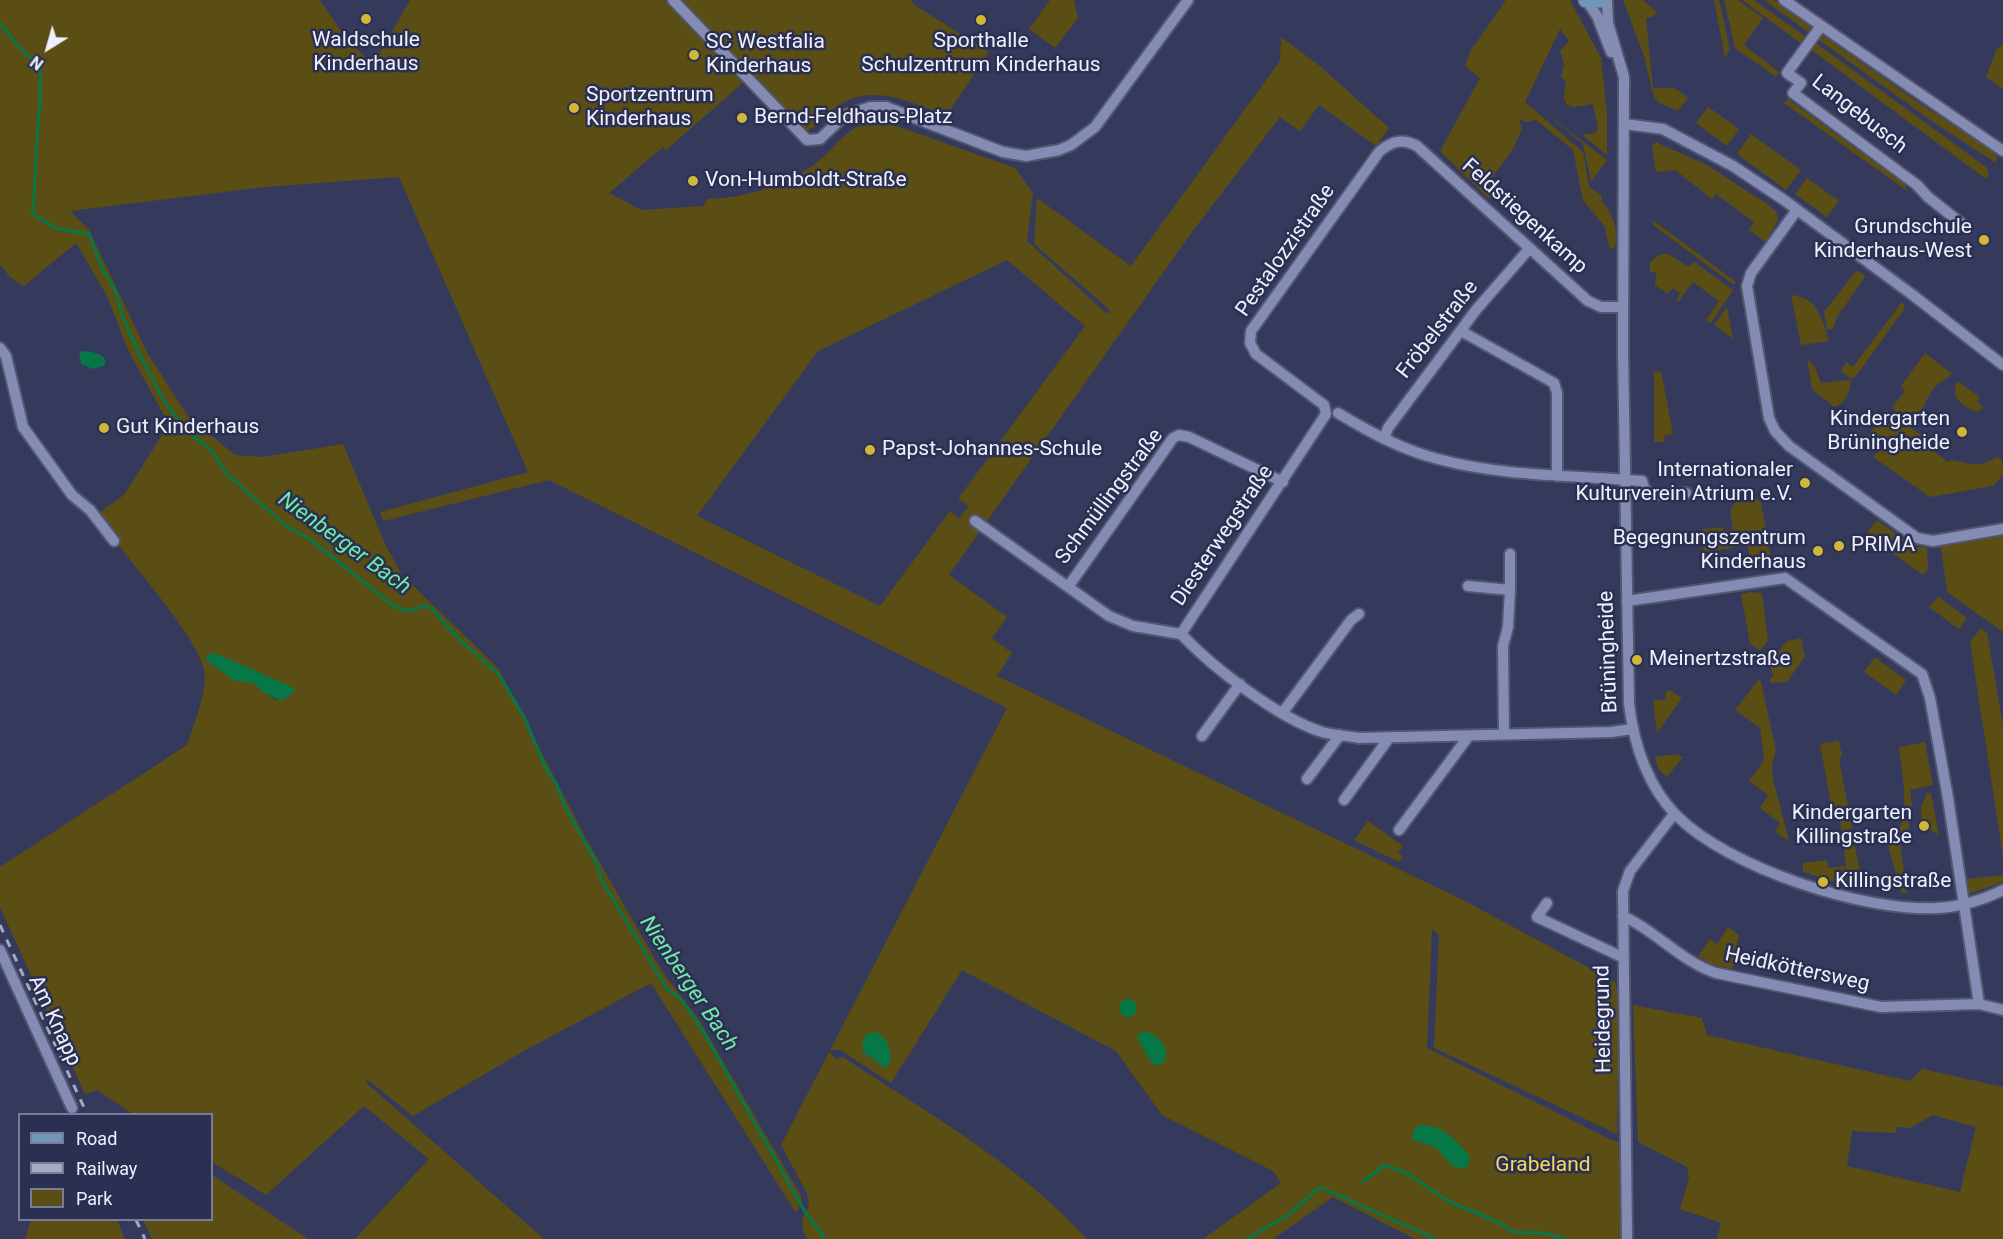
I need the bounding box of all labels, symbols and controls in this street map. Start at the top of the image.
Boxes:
marker: Waldschule Kinderhaus [359,12,373,26]
marker: Sporthalle Schulzentrum Kinderhaus [974,13,988,27]
north arrow [18,18,78,78]
place label: Waldschule Kinderhaus [312,28,420,78]
place label: Sporthalle Schulzentrum Kinderhaus [861,29,1101,79]
place label: SC Westfalia Kinderhaus [706,30,825,80]
marker: SC Westfalia Kinderhaus [687,48,701,62]
text: N [27,52,47,74]
street label: Langebusch [1806,70,1912,160]
place label: Sportzentrum Kinderhaus [586,83,714,133]
marker: Sportzentrum Kinderhaus [567,101,581,115]
place label: Bernd-Feldhaus-Platz [754,105,952,131]
marker: Bernd-Feldhaus-Platz [735,111,749,125]
street label: Feldstiegenkamp [1456,154,1592,280]
place label: Von-Humboldt-Straße [705,168,907,194]
marker: Von-Humboldt-Straße [686,174,700,188]
street label: Pestalozzistraße [1231,180,1341,322]
place label: Grundschule Kinderhaus-West [1814,215,1972,265]
marker: Grundschule Kinderhaus-West [1977,233,1991,247]
street label: Fröbelstraße [1392,276,1484,384]
place label: Kindergarten Brüningheide [1827,407,1950,457]
place label: Gut Kinderhaus [116,415,259,441]
marker: Gut Kinderhaus [97,421,111,435]
street label: Schmüllingstraße [1051,424,1169,570]
marker: Kindergarten Brüningheide [1955,425,1969,439]
place label: Papst-Johannes-Schule [882,437,1102,463]
marker: Papst-Johannes-Schule [863,443,877,457]
place label: Internationaler Kulturverein Atrium e.V. [1575,458,1793,508]
street label: Diesterwegstraße [1167,461,1279,611]
marker: Internationaler Kulturverein Atrium e.V. [1798,476,1812,490]
water label: Nienberger Bach [272,487,416,601]
place label: Begegnungszentrum Kinderhaus [1613,526,1806,576]
place label: PRIMA [1851,533,1915,559]
marker: PRIMA [1832,539,1846,553]
marker: Begegnungszentrum Kinderhaus [1811,544,1825,558]
street label: Brüningheide [1594,590,1624,714]
place label: Meinertzstraße [1649,647,1791,673]
marker: Meinertzstraße [1630,653,1644,667]
place label: Kindergarten Killingstraße [1792,801,1912,851]
marker: Kindergarten Killingstraße [1917,819,1931,833]
place label: Killingstraße [1835,869,1951,895]
marker: Killingstraße [1816,875,1830,889]
water label: Nienberger Bach [633,911,743,1057]
street label: Heidköttersweg [1722,942,1872,998]
street label: Heidegrund [1590,965,1618,1073]
street label: Am Knapp [22,972,86,1070]
legend [18,1113,213,1221]
text: Road [76,1128,117,1149]
park label: Grabeland [1495,1153,1591,1179]
text: Railway [76,1158,137,1179]
text: Park [76,1188,112,1209]

